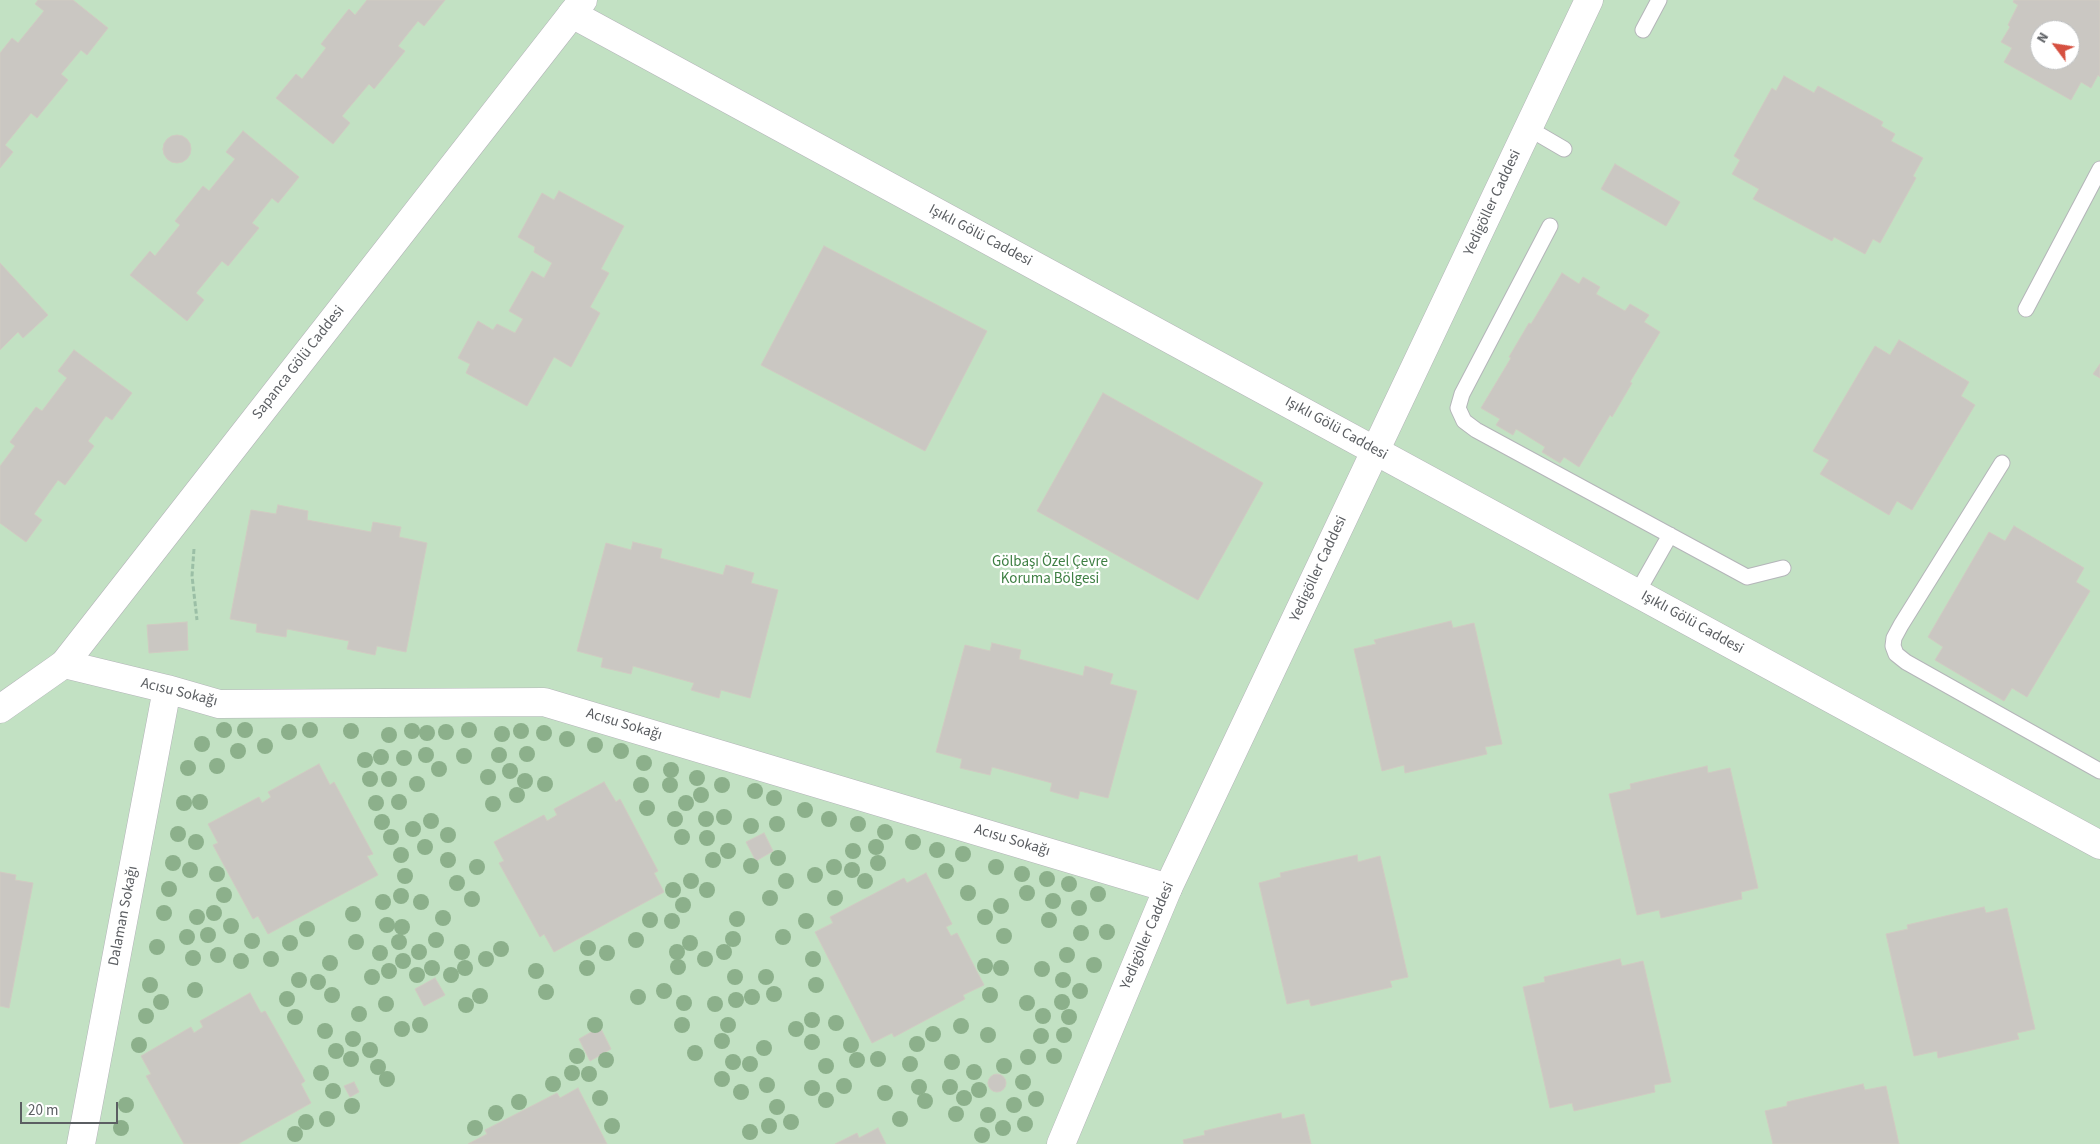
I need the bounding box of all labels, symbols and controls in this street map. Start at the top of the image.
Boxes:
north arrow [2030,20,2080,70]
text: N [2032,29,2054,47]
street label: Yedigöller Caddesi [1461,147,1525,259]
street label: Işıklı Gölü Caddesi [925,201,1035,271]
street label: Sapanca Gölü Caddesi [249,303,349,423]
street label: Işıklı Gölü Caddesi [1282,393,1390,465]
street label: Yedigöller Caddesi [1287,513,1351,625]
park label: Gölbaşı Özel Çevre Koruma Bölgesi [992,554,1108,589]
street label: Işıklı Gölü Caddesi [1638,587,1746,659]
street label: Acısu Sokağı [139,675,219,711]
street label: Acısu Sokağı [584,705,664,745]
street label: Acısu Sokağı [972,821,1052,861]
street label: Dalaman Sokağı [105,864,143,968]
street label: Yedigöller Caddesi [1117,880,1179,992]
scale bar [22,1092,120,1124]
text: 20 m [28,1100,58,1121]

